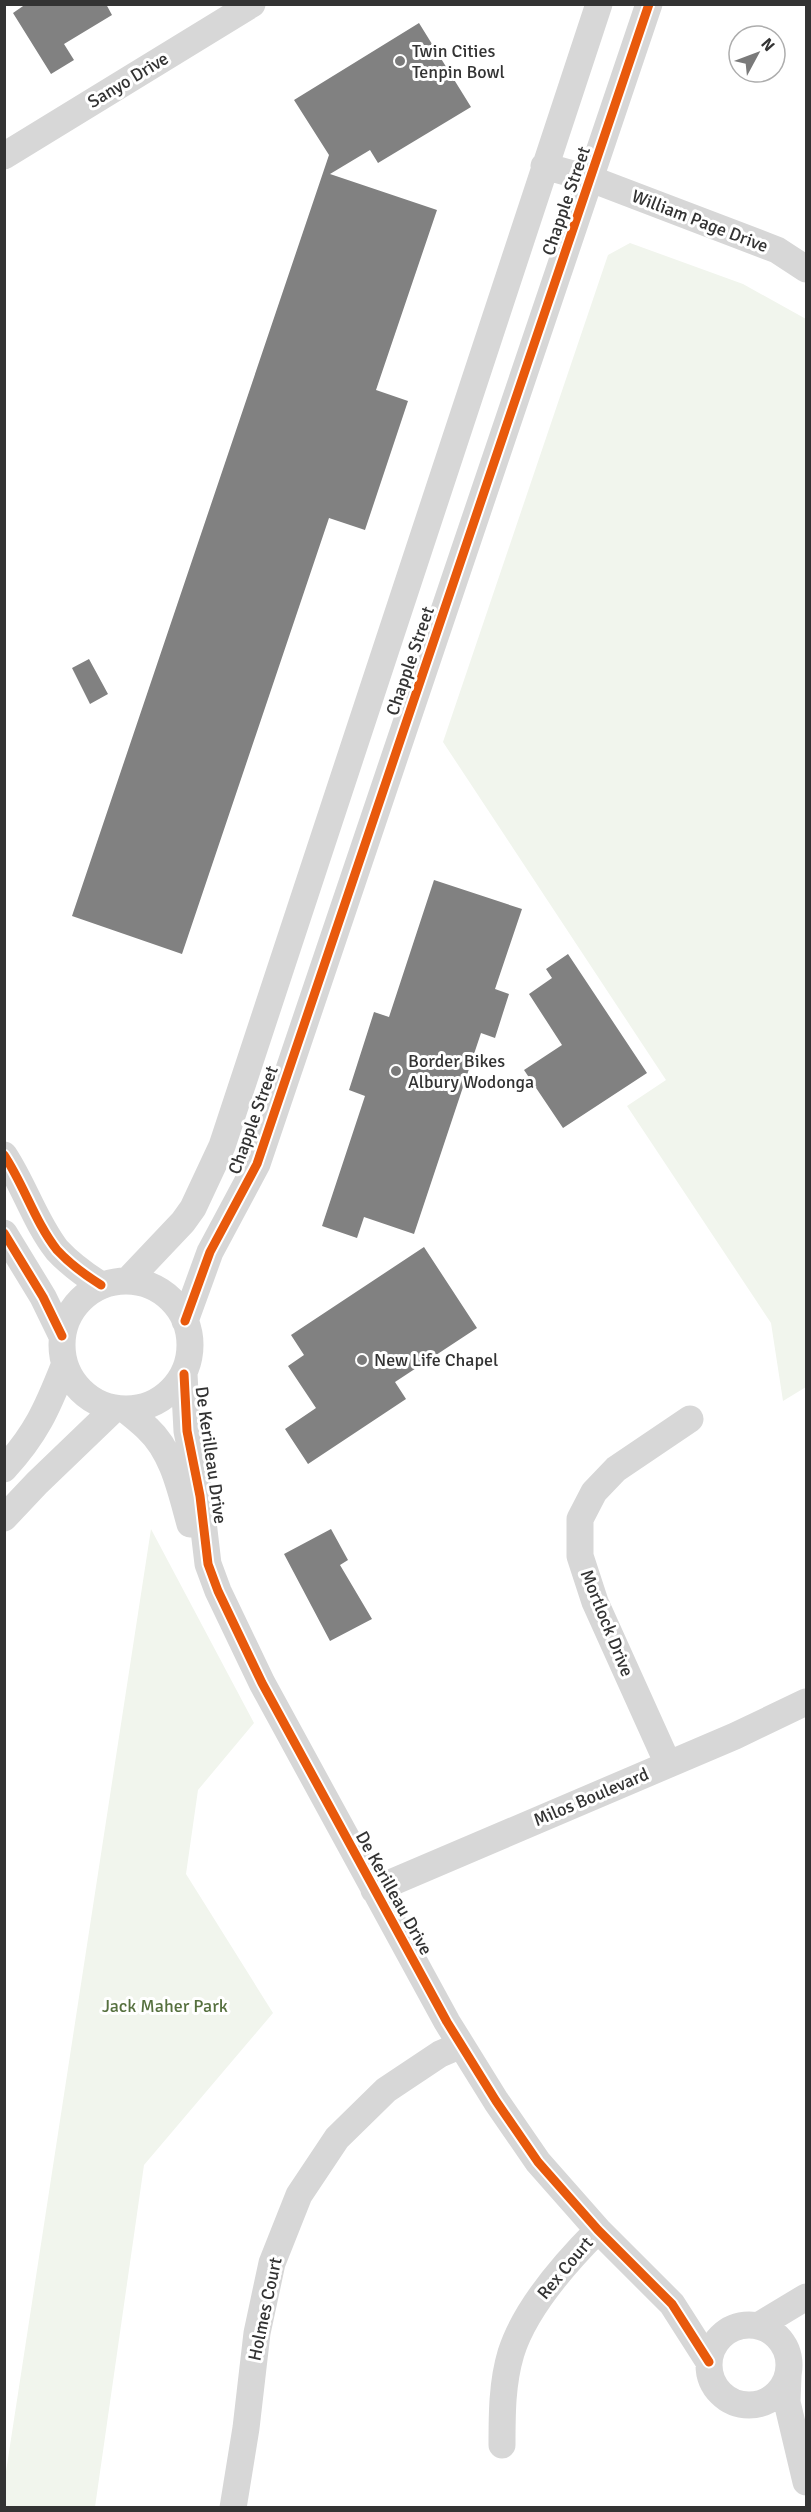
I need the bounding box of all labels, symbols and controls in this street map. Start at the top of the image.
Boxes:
north arrow [727,24,787,84]
text: N [756,34,779,56]
place label: Twin Cities Tenpin Bowl [412,40,505,83]
street label: Sanyo Drive [84,47,172,113]
marker: Twin Cities Tenpin Bowl [393,54,407,68]
street label: Chapple Street [537,144,595,258]
street label: William Page Drive [629,185,771,257]
street label: Chapple Street [381,604,439,718]
place label: Border Bikes Albury Wodonga [408,1050,534,1093]
street label: Chapple Street [223,1063,283,1177]
marker: Border Bikes Albury Wodonga [389,1064,403,1078]
place label: New Life Chapel [374,1349,498,1371]
marker: New Life Chapel [355,1353,369,1367]
street label: De Kerilleau Drive [190,1385,232,1525]
street label: Mortlock Drive [576,1566,638,1680]
street label: Milos Boulevard [530,1763,652,1831]
street label: De Kerilleau Drive [351,1827,437,1959]
park label: Jack Maher Park [102,1995,228,2017]
street label: Rex Court [532,2232,598,2304]
street label: Holmes Court [243,2255,287,2363]

